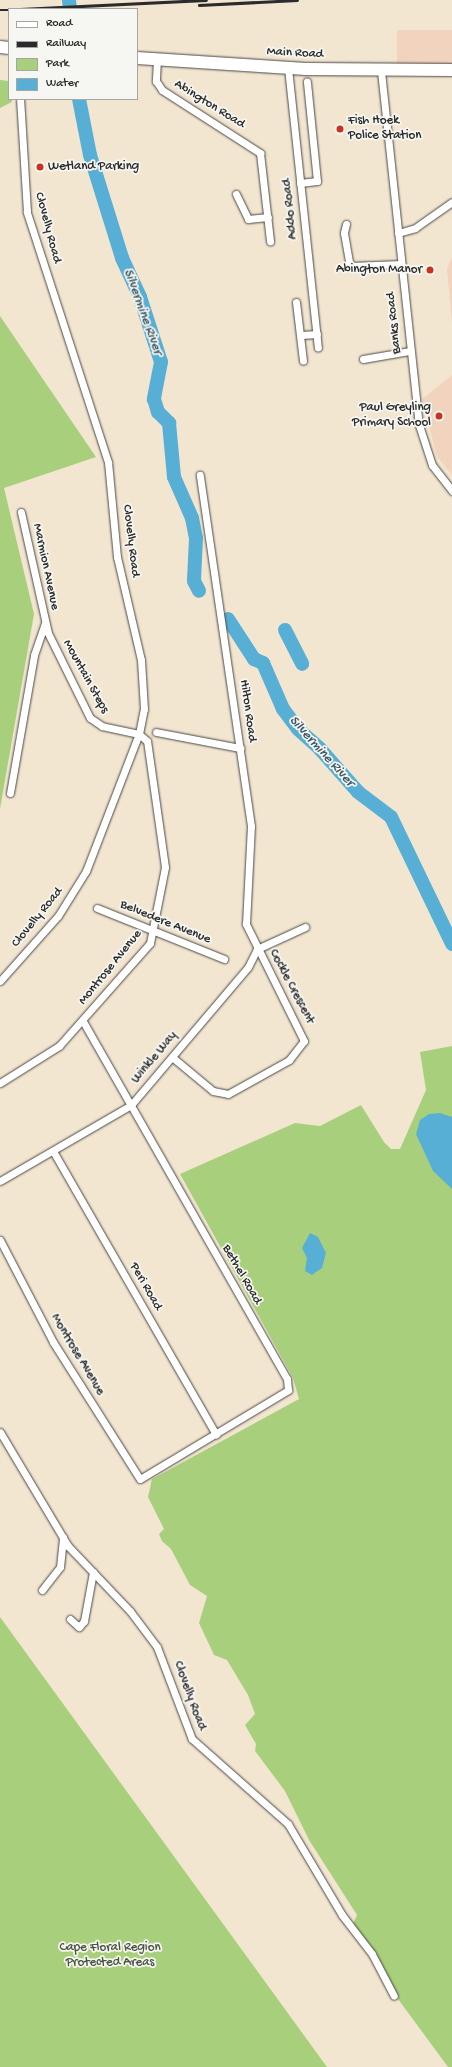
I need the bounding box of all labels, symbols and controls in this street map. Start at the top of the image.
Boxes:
legend [8,8,138,100]
text: Road [46,17,72,31]
text: Railway [46,37,86,51]
street label: Main Road [266,45,324,63]
text: Park [46,57,69,71]
text: Water [46,77,78,91]
street label: Abington Road [171,77,247,133]
place label: Fish Hoek Police Station [348,114,421,145]
marker: Fish Hoek Police Station [335,124,345,134]
place label: Wetland Parking [48,159,139,175]
marker: Wetland Parking [35,162,45,172]
street label: Addo Road [280,178,302,240]
street label: Clovelly Road [30,191,64,265]
place label: Abington Manor [336,262,422,278]
marker: Abington Manor [425,265,435,275]
water label: Silvermine River [119,267,165,357]
street label: Banks Road [384,291,406,355]
place label: Paul Greyling Primary School [352,401,431,432]
marker: Paul Greyling Primary School [434,411,444,421]
street label: Clovelly Road [118,504,142,578]
street label: Marmion Avenue [28,522,62,612]
street label: Mountain Steps [58,637,112,717]
street label: Hilton Road [235,679,259,743]
water label: Silvermine River [285,713,357,791]
street label: Clovelly Road [9,885,67,951]
street label: Belvedere Avenue [117,898,213,948]
street label: Montrose Avenue [76,927,146,1009]
street label: Cockle Crescent [265,947,317,1027]
street label: Winkle Way [129,1029,181,1087]
street label: Bethel Road [218,1242,264,1308]
street label: Peri Road [125,1260,165,1314]
street label: Montrose Avenue [47,1311,107,1399]
street label: Clovelly Road [169,1659,209,1733]
park label: Cape Floral Region Protected Areas [59,1941,161,1972]

